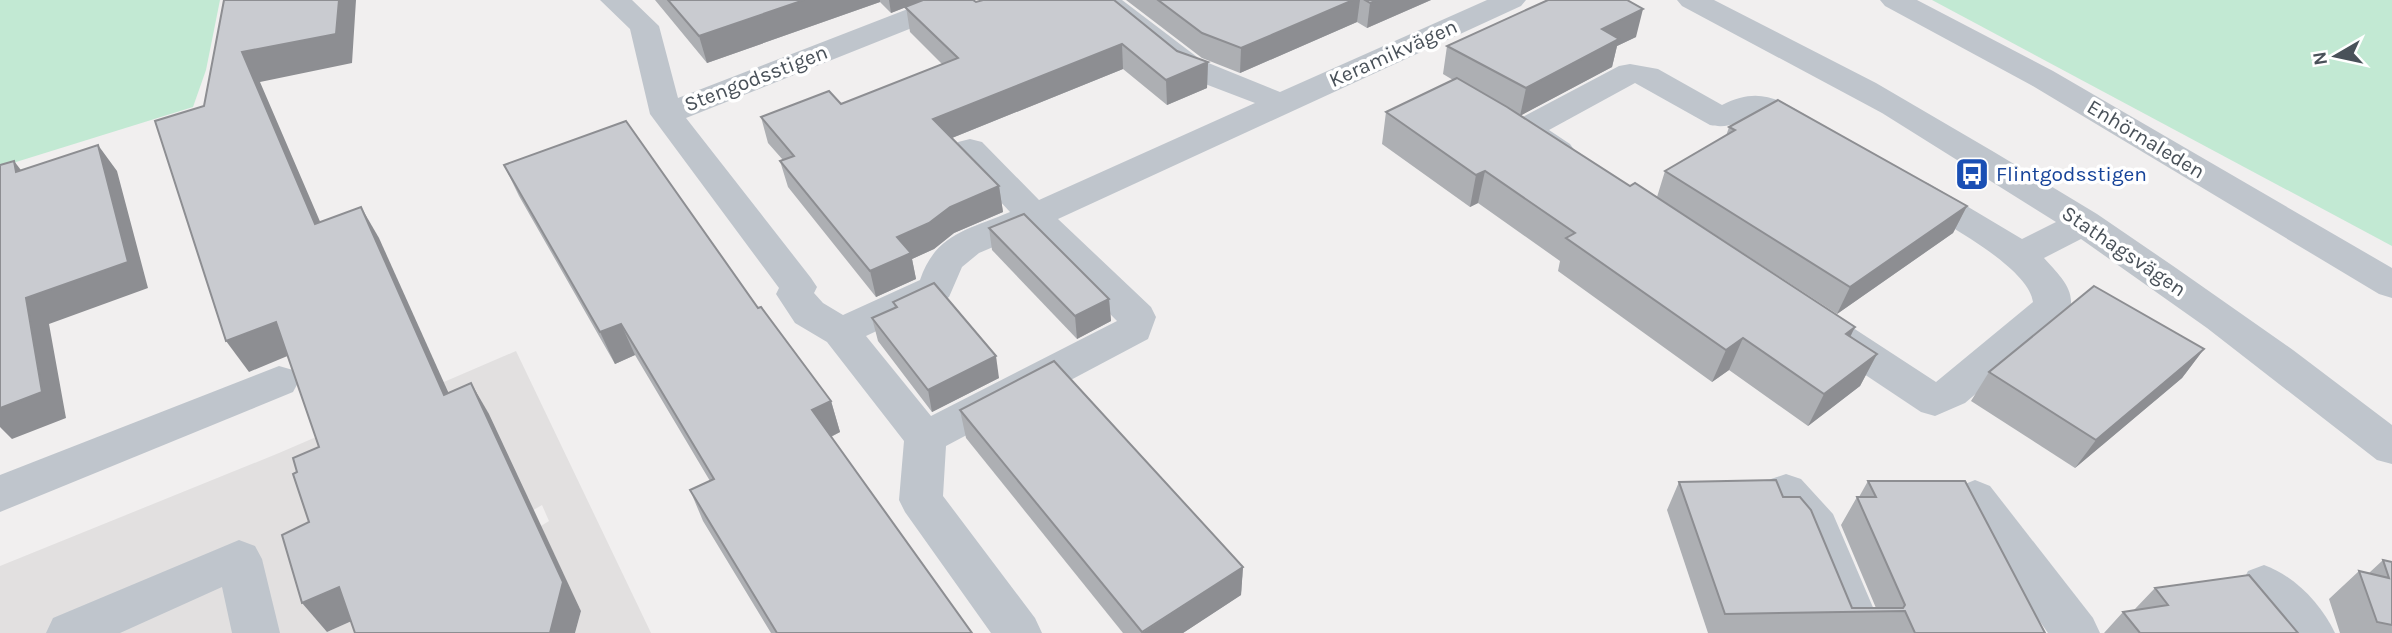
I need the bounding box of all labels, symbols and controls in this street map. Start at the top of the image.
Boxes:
street label: Keramikvägen [1325,14,1461,92]
north arrow [2301,21,2371,91]
street label: Stengodsstigen [681,40,831,116]
text: N [2308,50,2332,67]
street label: Enhörnaleden [2083,94,2209,184]
bus stop icon: Flintgodsstigen [1953,155,1991,193]
place label: Flintgodsstigen [1996,162,2147,186]
street label: Stathagsvägen [2057,201,2191,301]

